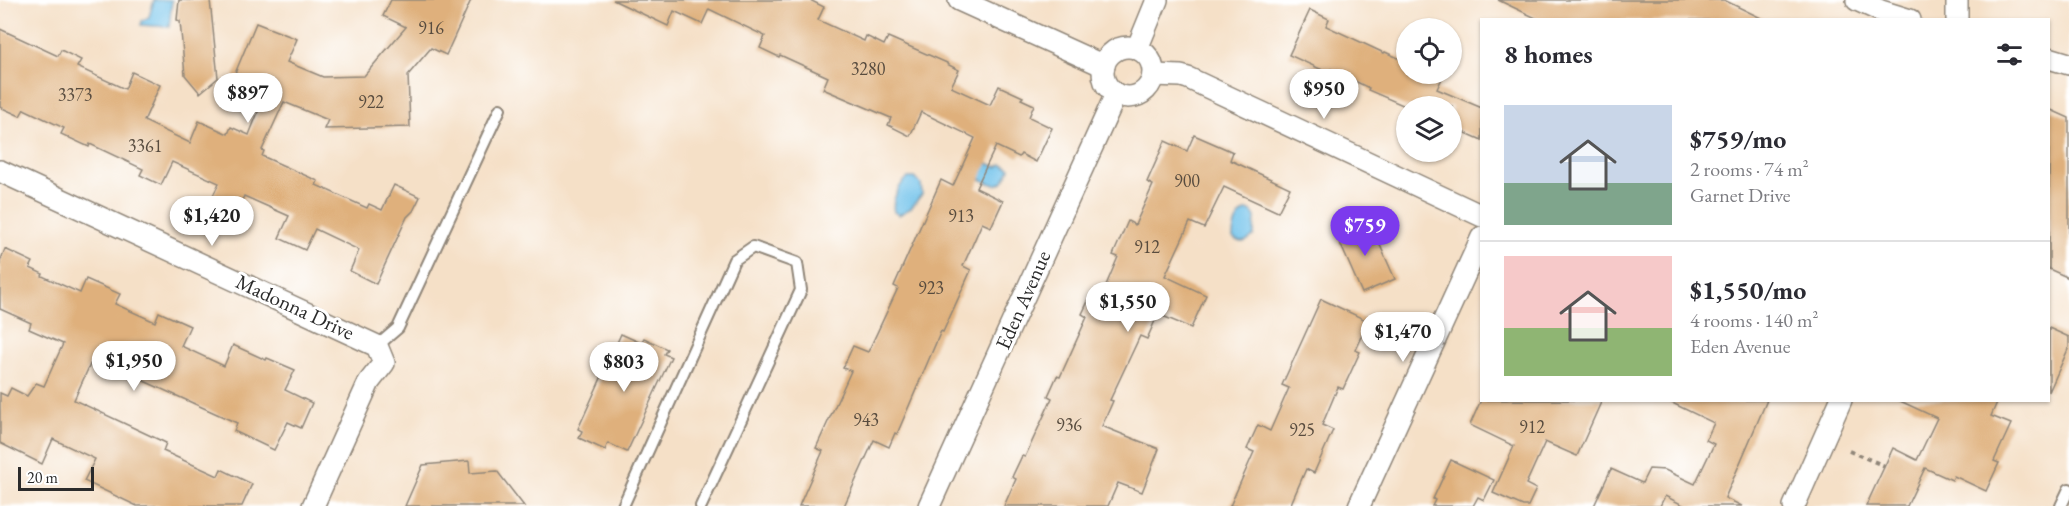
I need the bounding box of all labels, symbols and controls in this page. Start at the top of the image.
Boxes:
house number: 916 [418,16,444,39]
map controls [1396,18,1462,162]
button: locate [1396,18,1462,84]
text: 8 homes [1504,37,1593,71]
icon: filters [1993,38,2026,71]
house number: 3280 [851,57,886,80]
pin: $950 [1288,69,1360,120]
pin: $897 [212,73,284,124]
text: $950 [1304,75,1344,101]
text: $897 [228,79,268,105]
house number: 3373 [58,83,92,106]
house number: 922 [358,90,384,113]
button: layers [1396,96,1462,162]
text: $759/mo [1690,122,1786,156]
icon: home [1552,129,1624,201]
house number: 3361 [128,134,162,157]
text: 2 rooms · 74 m² [1690,156,1809,182]
house number: 900 [1174,169,1200,192]
text: Garnet Drive [1690,182,1791,208]
pin: $1,420 [163,196,261,247]
text: $1,420 [184,202,240,228]
house number: 913 [948,204,974,227]
pin: $759 [1329,206,1401,257]
text: $759 [1345,212,1385,238]
house number: 912 [1134,235,1160,258]
street label: Eden Avenue [989,246,1056,354]
street label: Madonna Drive [232,267,359,346]
text: $1,550/mo [1690,273,1806,307]
house number: 923 [918,276,944,299]
icon: home [1552,280,1624,352]
pin: $1,550 [1079,282,1177,333]
text: $1,550 [1100,288,1156,314]
text: 4 rooms · 140 m² [1690,307,1818,333]
pin: $1,470 [1354,312,1452,363]
text: $1,470 [1375,318,1431,344]
text: Eden Avenue [1690,333,1791,359]
pin: $1,950 [85,341,183,392]
pin: $803 [588,342,660,393]
text: $1,950 [106,347,162,373]
text: $803 [604,348,644,374]
house number: 943 [853,408,879,431]
house number: 936 [1056,413,1082,436]
house number: 912 [1519,415,1545,438]
house number: 925 [1289,418,1315,441]
scale bar [18,464,94,492]
text: 20 m [27,467,58,488]

